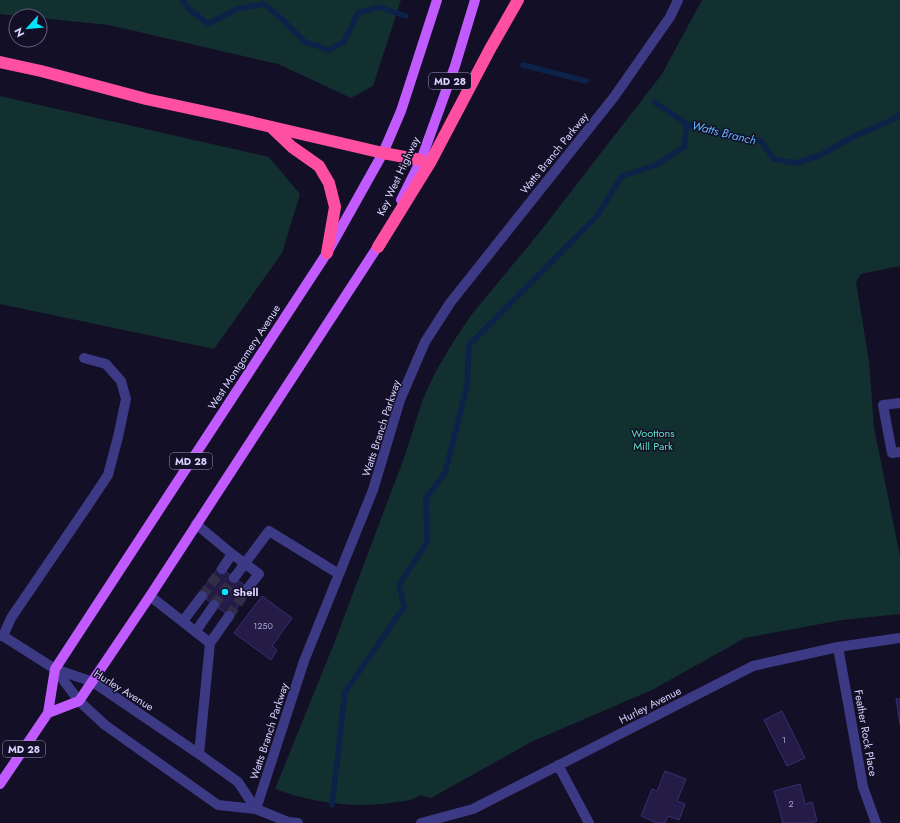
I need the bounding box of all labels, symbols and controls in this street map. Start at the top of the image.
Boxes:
north arrow [8,8,48,48]
text: N [10,25,28,40]
road number: MD 28 [429,73,471,89]
street label: Watts Branch Parkway [516,109,592,197]
water label: Watts Branch [690,116,758,150]
street label: Key West Highway [373,134,423,218]
street label: West Montgomery Avenue [204,301,284,413]
street label: Watts Branch Parkway [358,377,404,478]
park label: Woottons Mill Park [631,425,675,454]
road number: MD 28 [170,453,212,469]
place label: Shell [233,584,258,600]
marker: Shell [220,587,230,597]
house number: 1250 [253,619,273,632]
street label: Hurley Avenue [91,665,157,715]
street label: Watts Branch Parkway [246,680,292,781]
street label: Hurley Avenue [616,682,684,728]
street label: Feather Rock Place [851,688,882,778]
house number: 1 [782,733,786,746]
road number: MD 28 [3,741,45,757]
house number: 2 [788,797,794,810]

